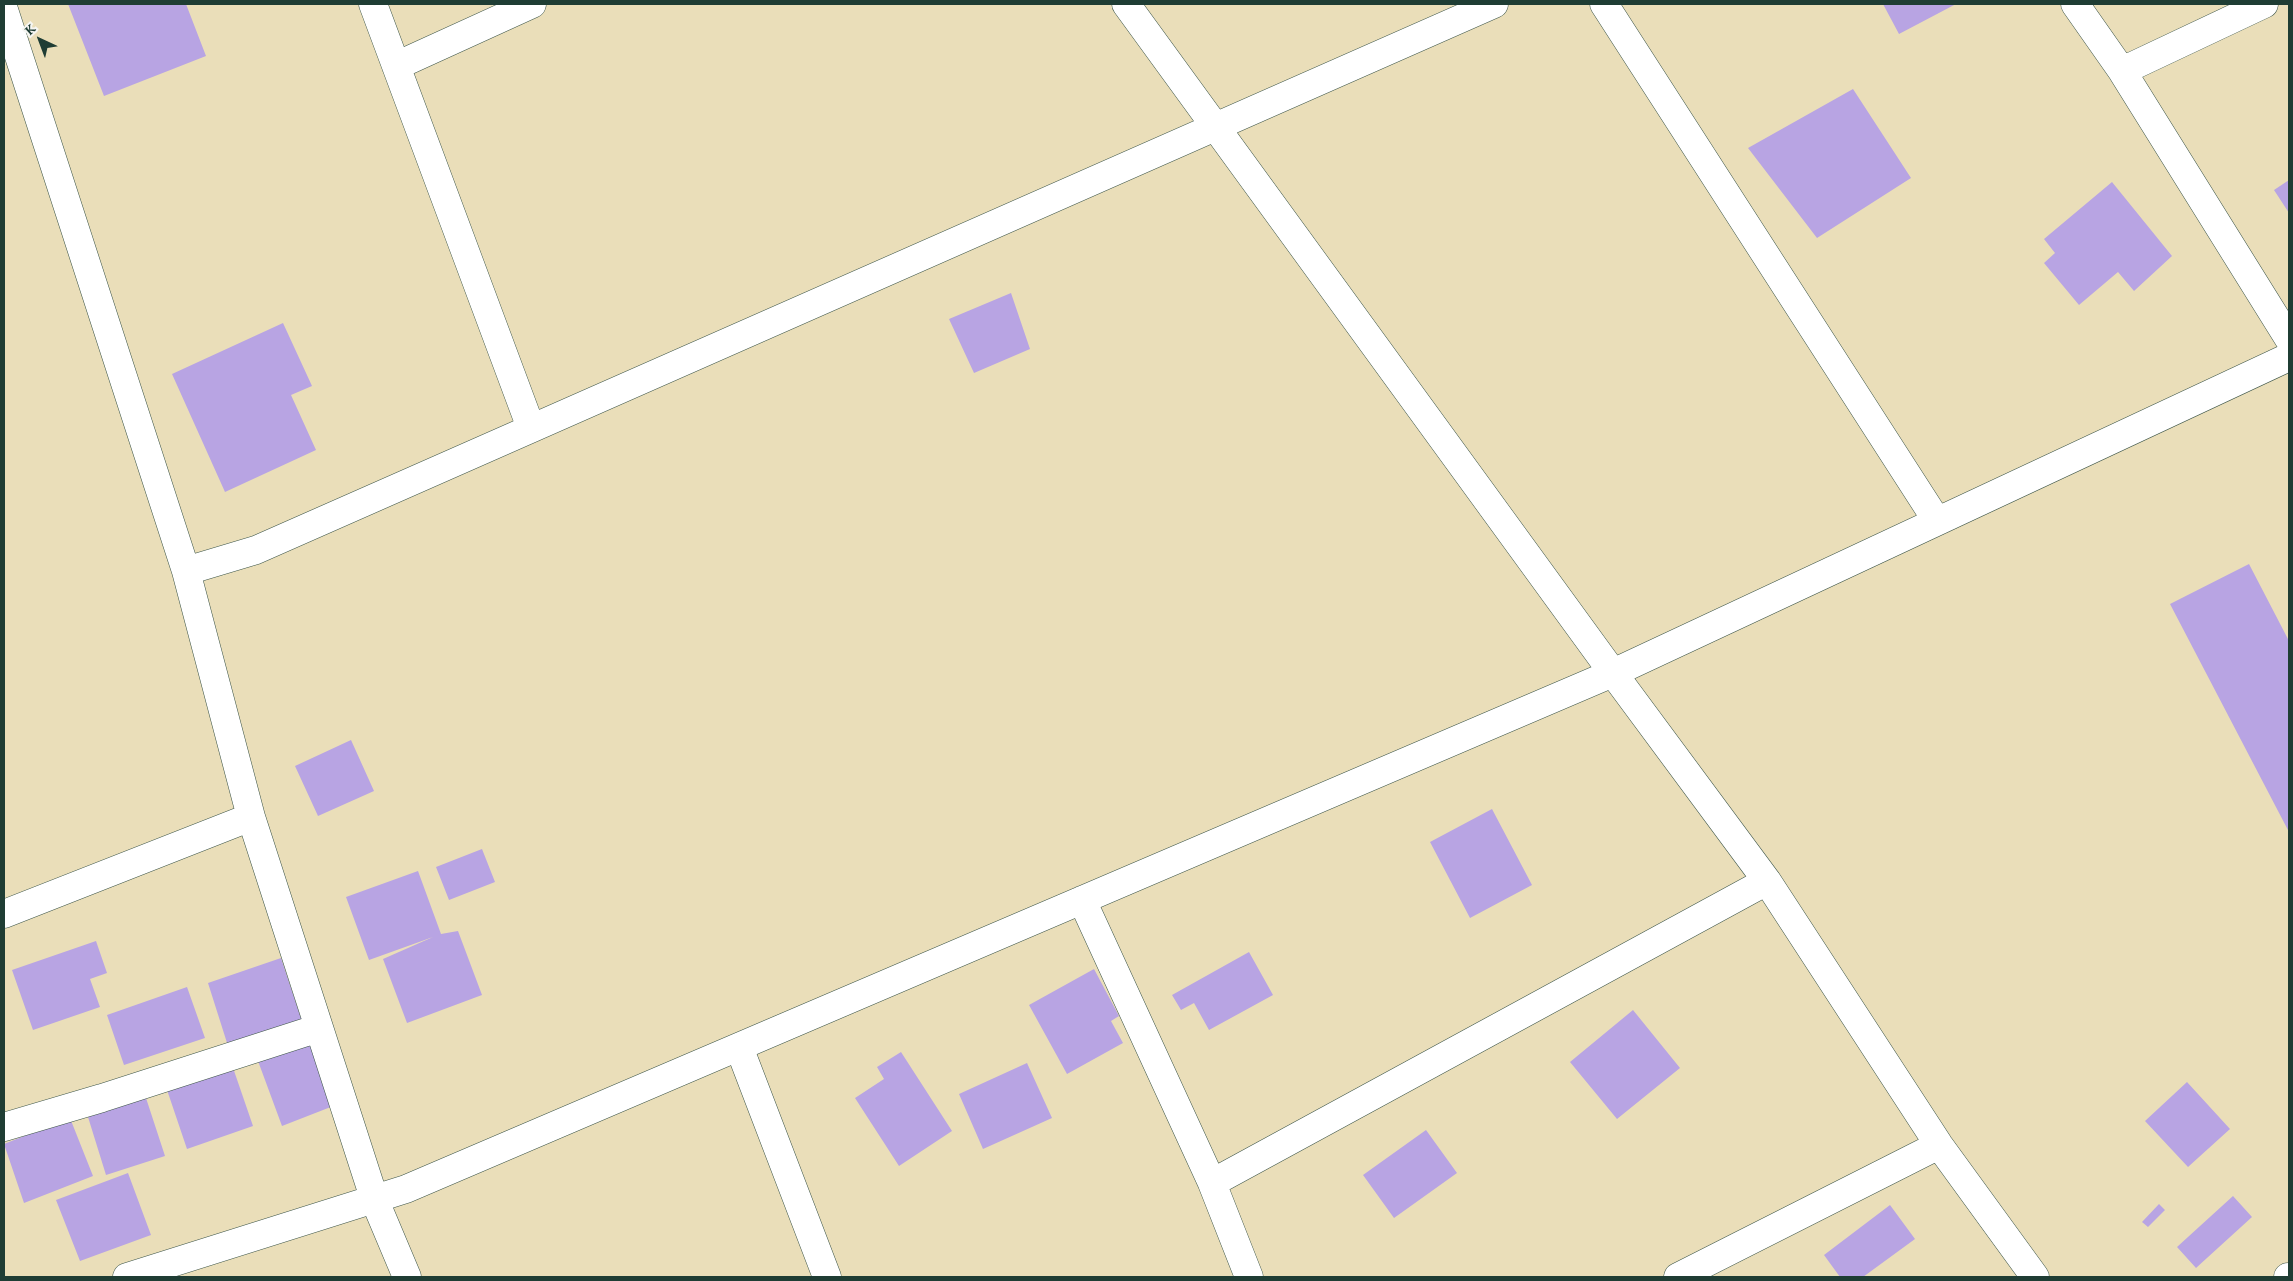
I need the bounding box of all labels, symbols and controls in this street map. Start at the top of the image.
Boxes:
north arrow [15,15,65,65]
text: K [20,19,40,39]

